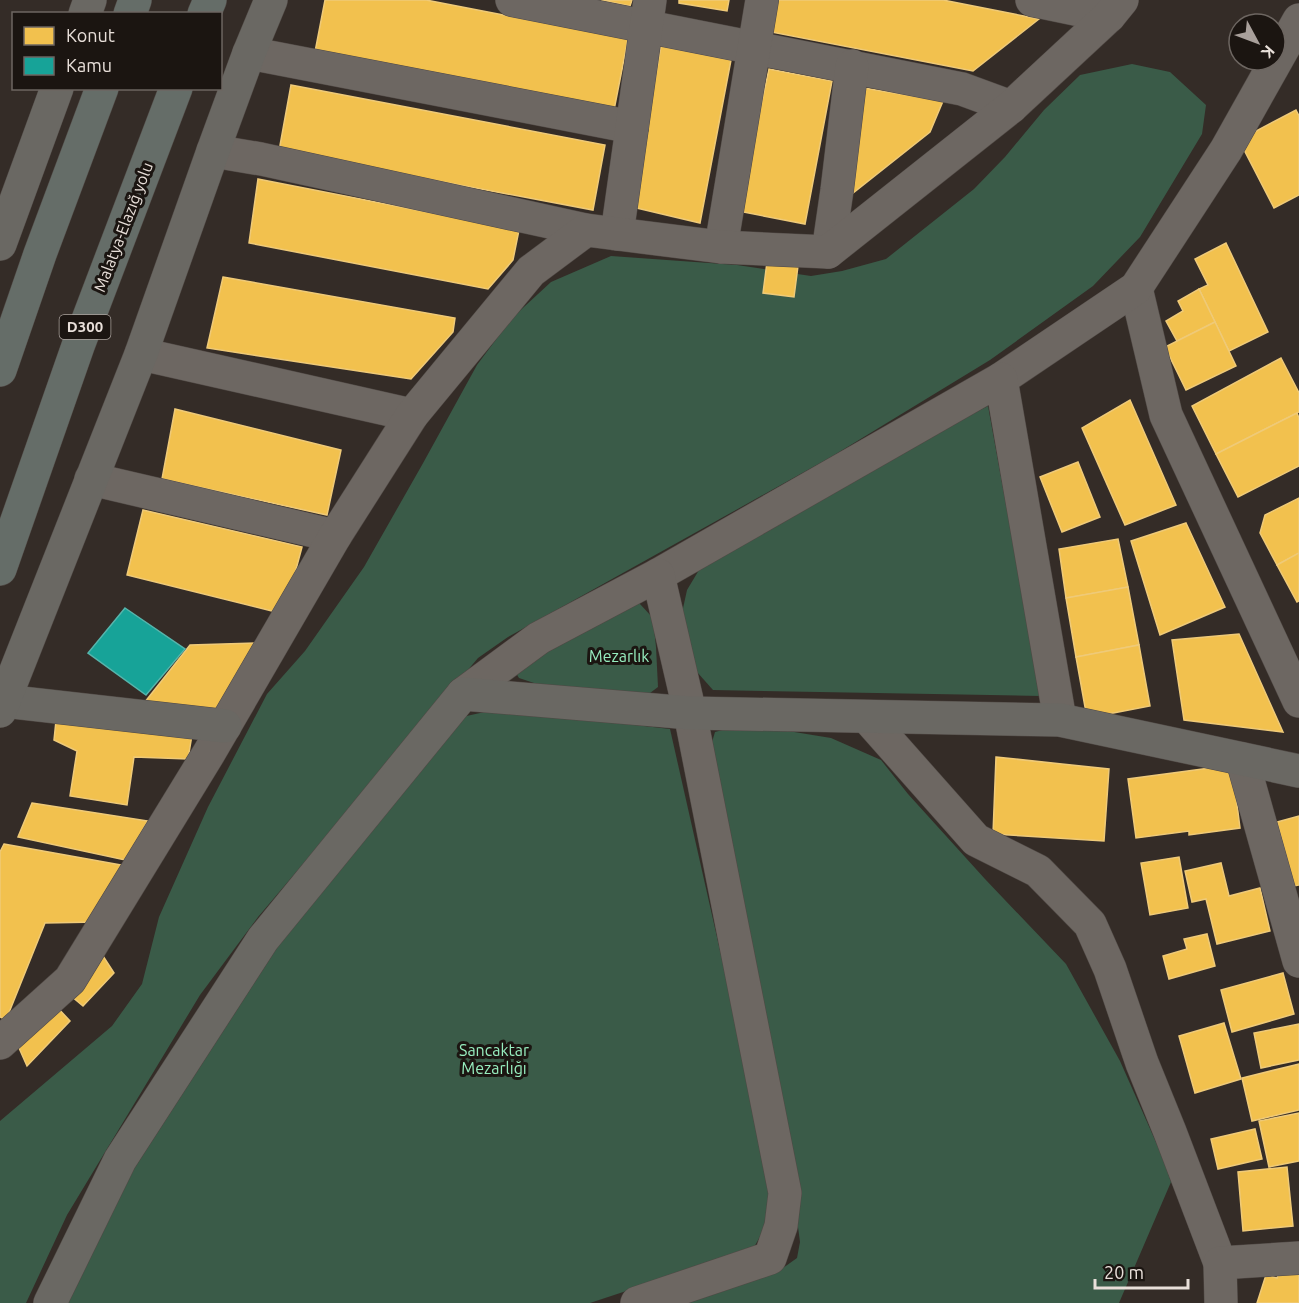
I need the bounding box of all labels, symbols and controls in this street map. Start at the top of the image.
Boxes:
legend [12,12,222,90]
north arrow [1227,12,1287,72]
text: Konut [66,25,115,45]
text: K [1258,42,1279,62]
text: Kamu [66,55,112,75]
street label: Malatya-Elazığ yolu [90,160,156,294]
road number: D300 [60,315,110,339]
park label: Mezarlık [589,647,649,665]
park label: Sancaktar Mezarlığı [459,1041,529,1077]
scale bar [1095,1252,1188,1290]
text: 20 m [1104,1262,1144,1282]

